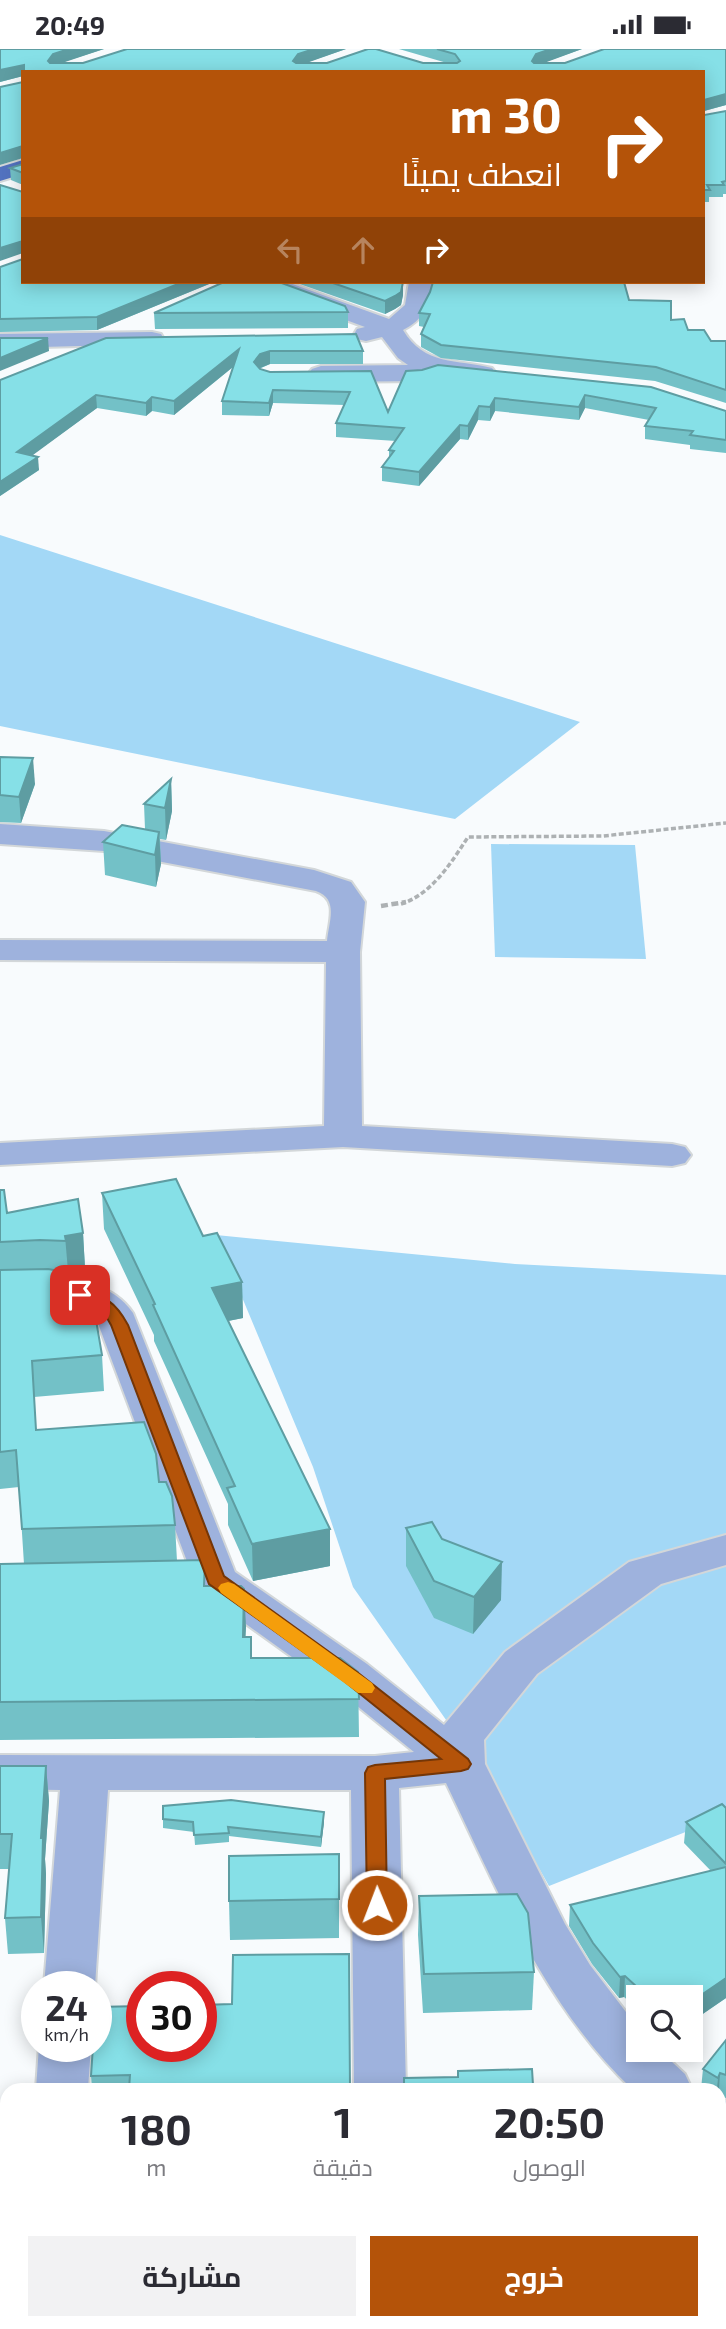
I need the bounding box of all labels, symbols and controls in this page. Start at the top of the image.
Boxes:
text: 20:49 [35,9,105,40]
text: 30 m [450,84,562,143]
icon: right [586,98,677,189]
text: انعطف يمينًا [401,154,562,192]
icon: left [271,231,309,269]
icon: ahead [344,231,382,269]
icon: right [417,231,455,269]
pin [50,1265,110,1325]
icon: arrive [61,1276,99,1314]
position arrow [340,1868,414,1942]
speed limit sign: 30 [126,1971,217,2062]
map controls [626,1985,703,2062]
button: search [626,1985,703,2062]
text: 24 [45,1986,88,2028]
text: km/h [44,2023,89,2045]
text: 1 [334,2096,352,2146]
text: 20:50 [494,2096,605,2146]
text: 180 [121,2103,192,2153]
text: m [146,2153,167,2181]
text: دقيقة [313,2153,373,2181]
text: الوصول [513,2153,586,2181]
button: مشاركة [28,2236,356,2316]
button: خروج [370,2236,698,2316]

